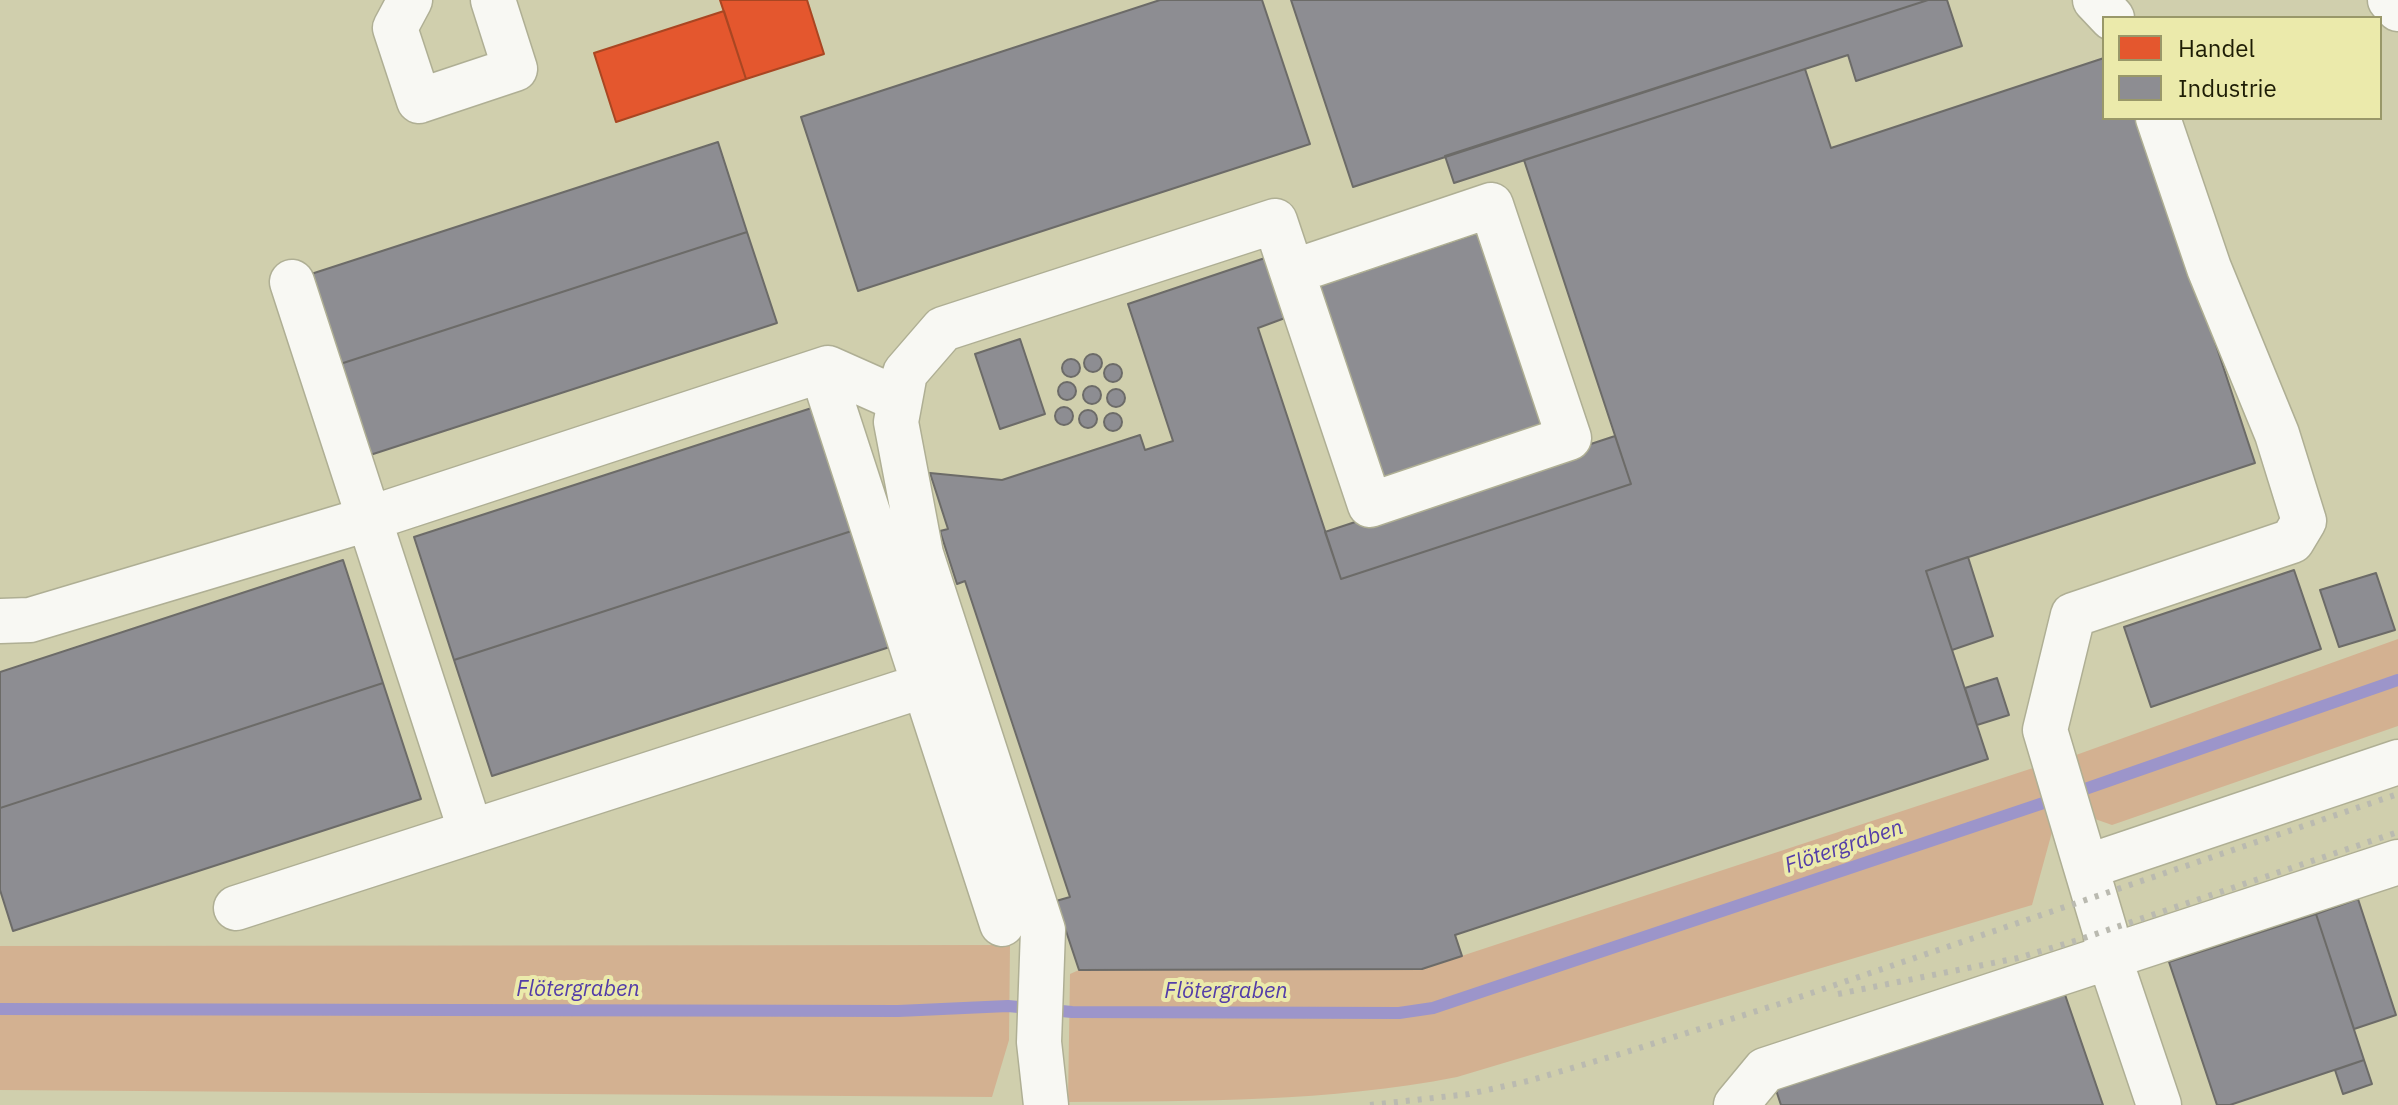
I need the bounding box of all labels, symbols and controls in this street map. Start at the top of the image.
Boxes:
legend [2102,16,2382,120]
text: Handel [2178,32,2255,64]
text: Industrie [2178,72,2277,104]
water label: Flötergraben [1781,814,1907,880]
water label: Flötergraben [516,977,640,1003]
water label: Flötergraben [1164,979,1288,1005]

